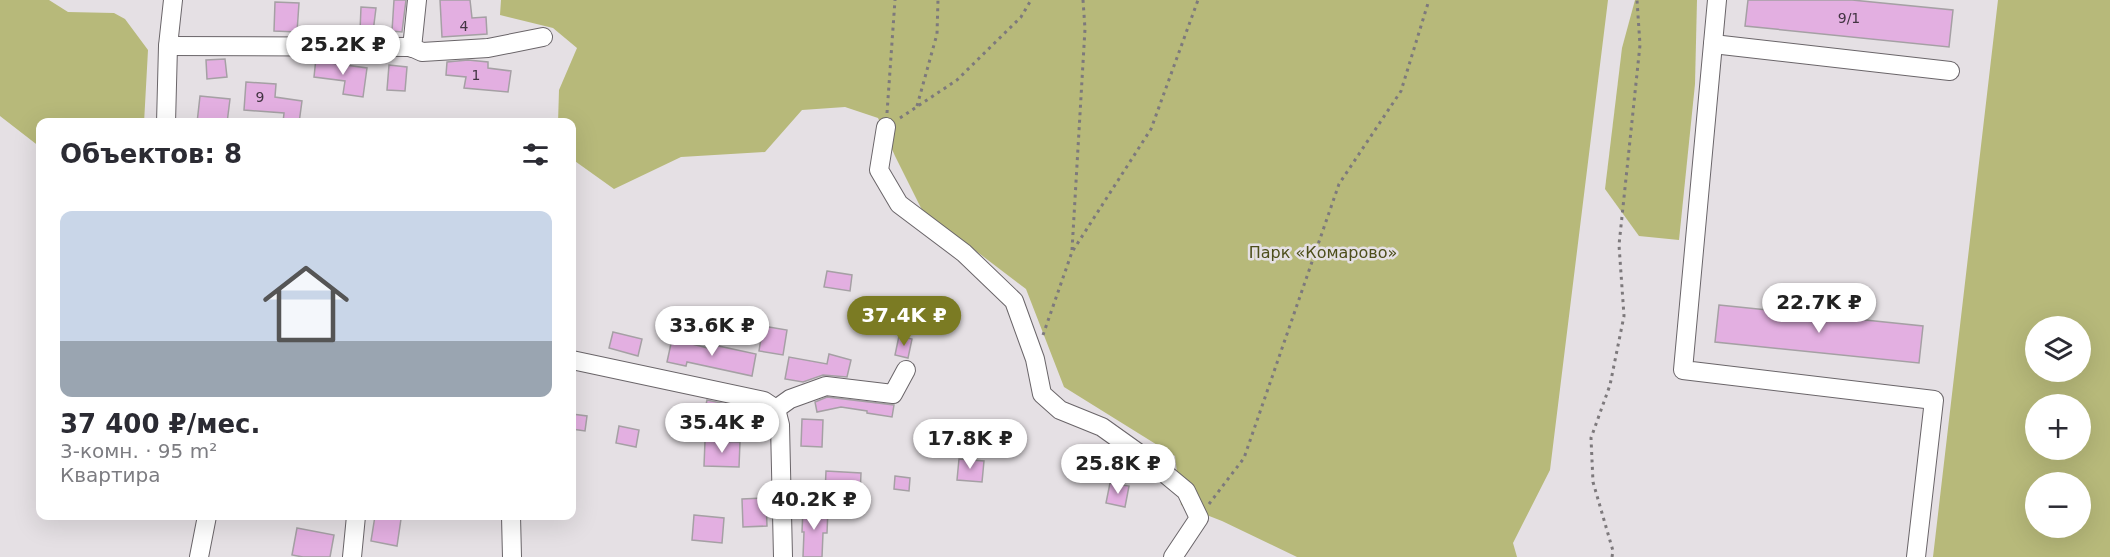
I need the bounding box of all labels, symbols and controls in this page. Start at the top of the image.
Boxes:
house number: 9/1 [1838,10,1860,26]
house number: 4 [460,18,469,34]
pin: 25.2K ₽ [288,25,398,76]
text: 25.2K ₽ [300,32,386,56]
house number: 1 [472,67,480,83]
house number: 9 [256,89,264,105]
icon: filters [519,138,552,171]
text: Объектов: 8 [60,139,242,169]
park label: Парк «Комарово» [1249,243,1397,262]
icon: home [252,250,360,358]
pin: 22.7K ₽ [1764,283,1874,334]
text: 22.7K ₽ [1776,290,1862,314]
pin: 37.4K ₽ [849,296,959,347]
text: 37.4K ₽ [861,303,947,327]
pin: 33.6K ₽ [657,306,767,357]
text: 33.6K ₽ [669,313,755,337]
map controls [2025,316,2091,538]
button: layers [2025,316,2091,382]
button: + [2025,394,2091,460]
pin: 35.4K ₽ [667,403,777,454]
text: 37 400 ₽/мес. [60,409,260,439]
text: 35.4K ₽ [679,410,765,434]
pin: 17.8K ₽ [915,419,1025,470]
text: 17.8K ₽ [927,426,1013,450]
text: 3-комн. · 95 m² [60,439,217,463]
pin: 25.8K ₽ [1063,444,1173,495]
text: 25.8K ₽ [1075,451,1161,475]
text: Квартира [60,463,161,487]
button: − [2025,472,2091,538]
pin: 40.2K ₽ [759,480,869,531]
text: 40.2K ₽ [771,487,857,511]

